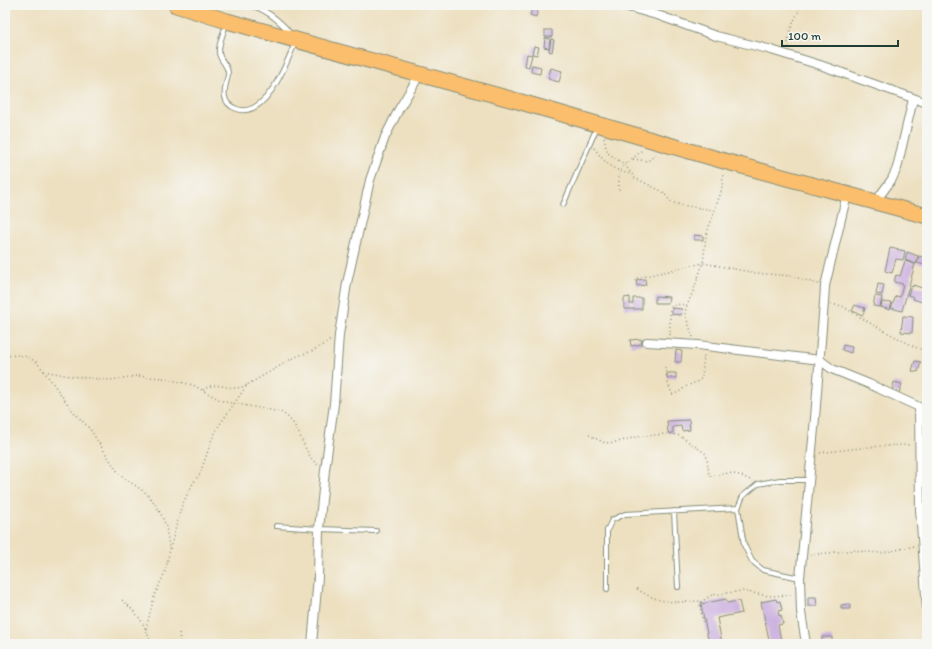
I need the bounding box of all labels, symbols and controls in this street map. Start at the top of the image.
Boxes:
scale bar [782,22,898,48]
text: 100 m [788,29,821,43]

